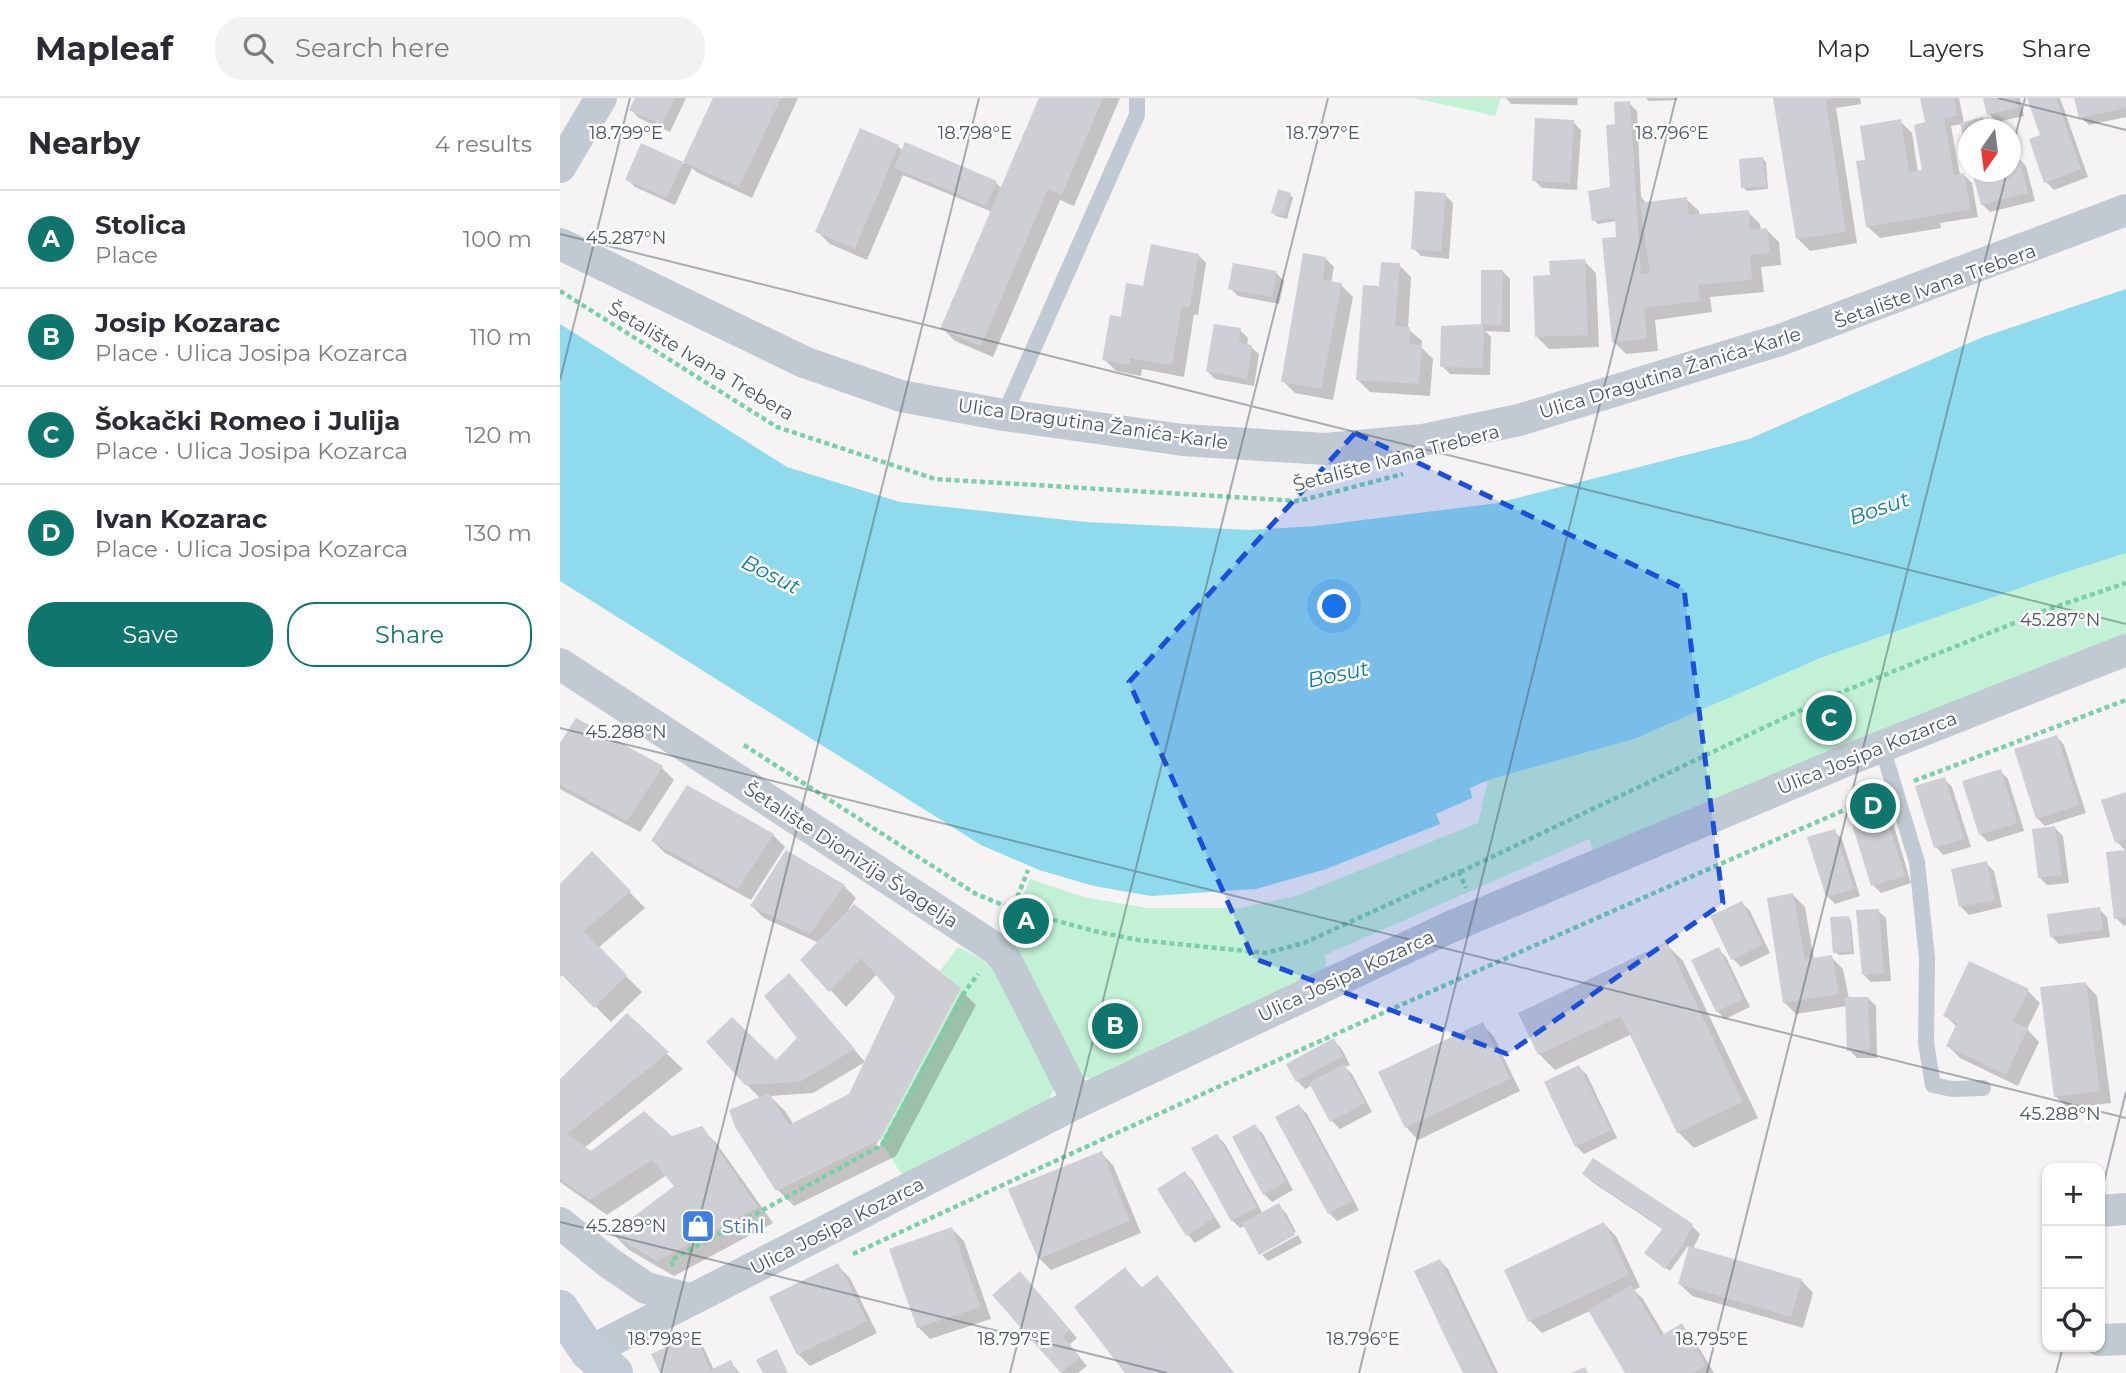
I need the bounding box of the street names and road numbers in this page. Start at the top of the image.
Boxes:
street label: Šetalište Ivana Trebera [1831,239,2039,333]
street label: Šetalište Ivana Trebera [604,296,798,426]
street label: Ulica Dragutina Žanića-Karle [1536,322,1804,424]
street label: Ulica Dragutina Žanića-Karle [956,394,1230,454]
street label: Šetalište Ivana Trebera [1290,419,1502,497]
street label: Ulica Josipa Kozarca [1774,706,1960,800]
street label: Šetalište Dionizija Švagelja [740,777,962,933]
street label: Ulica Josipa Kozarca [1254,925,1438,1027]
street label: Ulica Josipa Kozarca [746,1172,928,1280]

